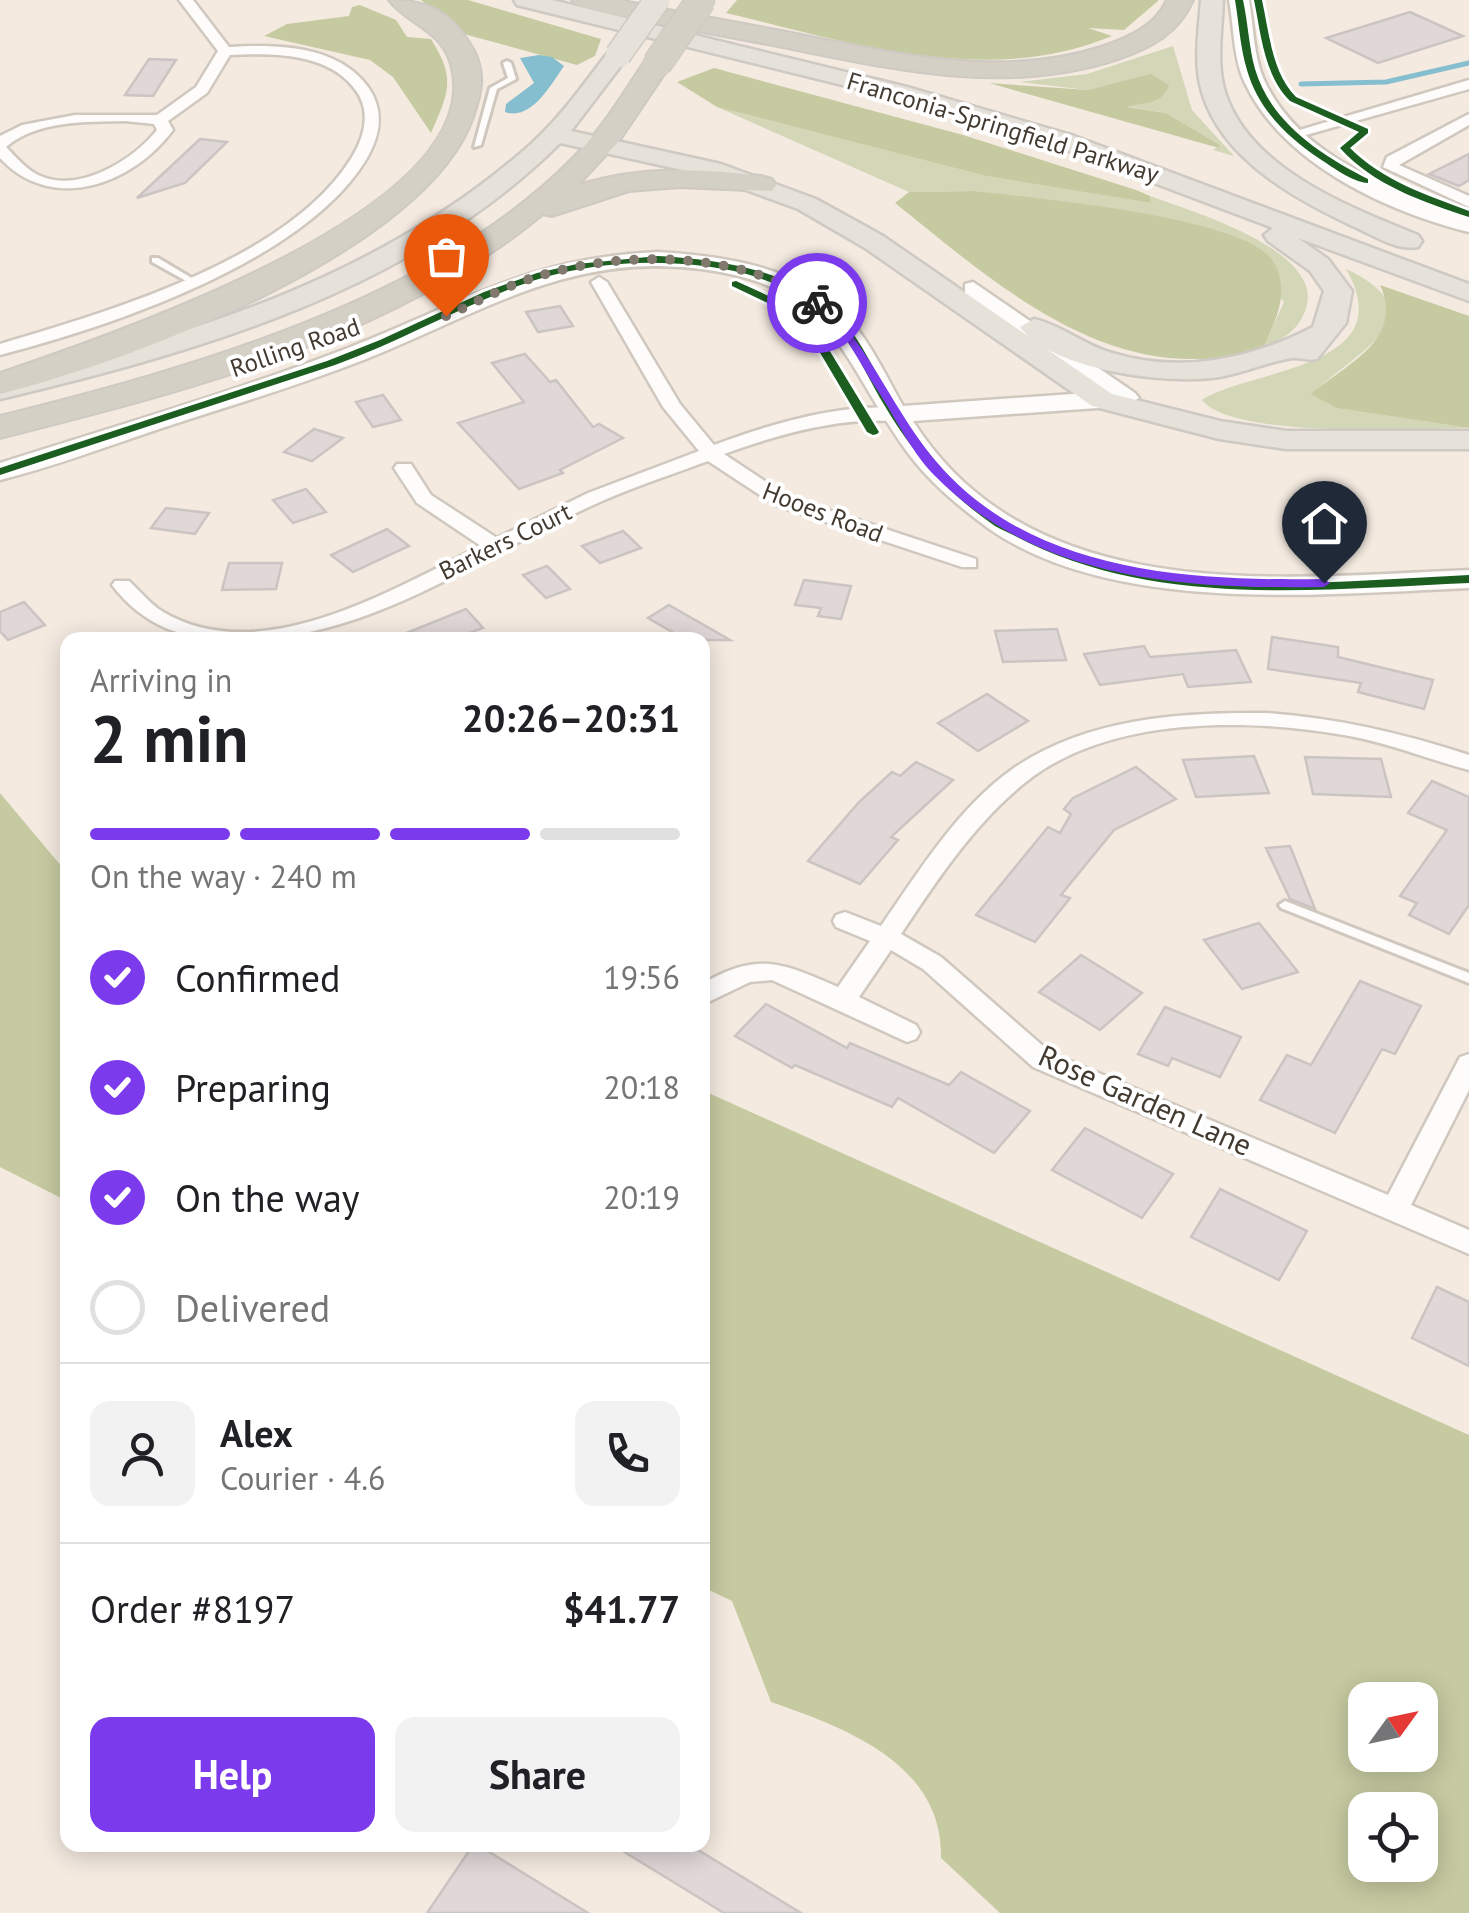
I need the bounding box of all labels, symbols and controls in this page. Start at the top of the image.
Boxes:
street label: Franconia-Springfield Parkway [843,64,1163,190]
pin [404,214,489,317]
icon: bag [419,229,474,284]
courier [767,253,867,353]
icon: bike [790,276,845,331]
street label: Rolling Road [226,310,364,384]
street label: Hooes Road [758,474,888,550]
pin [1282,481,1367,584]
street label: Barkers Court [433,495,577,587]
icon: home [1297,496,1352,551]
text: Arriving in [90,659,232,701]
text: 20:26–20:31 [462,693,680,742]
text: 2 min [90,696,249,780]
text: On the way · 240 m [90,855,357,897]
icon: check [90,950,145,1005]
text: Confirmed [175,953,341,1002]
text: 19:56 [603,956,680,998]
street label: Rose Garden Lane [1033,1035,1258,1164]
icon: check [90,1060,145,1115]
text: Preparing [175,1063,331,1112]
text: 20:18 [603,1066,680,1108]
icon: check [90,1170,145,1225]
text: On the way [175,1173,360,1222]
text: 20:19 [603,1176,680,1218]
text: Delivered [175,1283,330,1332]
button: person [90,1401,195,1506]
button: phone [575,1401,680,1506]
text: Alex [220,1408,293,1457]
text: Courier · 4.6 [220,1457,386,1499]
text: Order #8197 [90,1584,295,1633]
text: $41.77 [563,1584,680,1633]
north arrow [1348,1682,1438,1772]
map controls [1348,1682,1438,1882]
button: Help [90,1717,375,1832]
button: Share [395,1717,680,1832]
button: locate [1348,1792,1438,1882]

